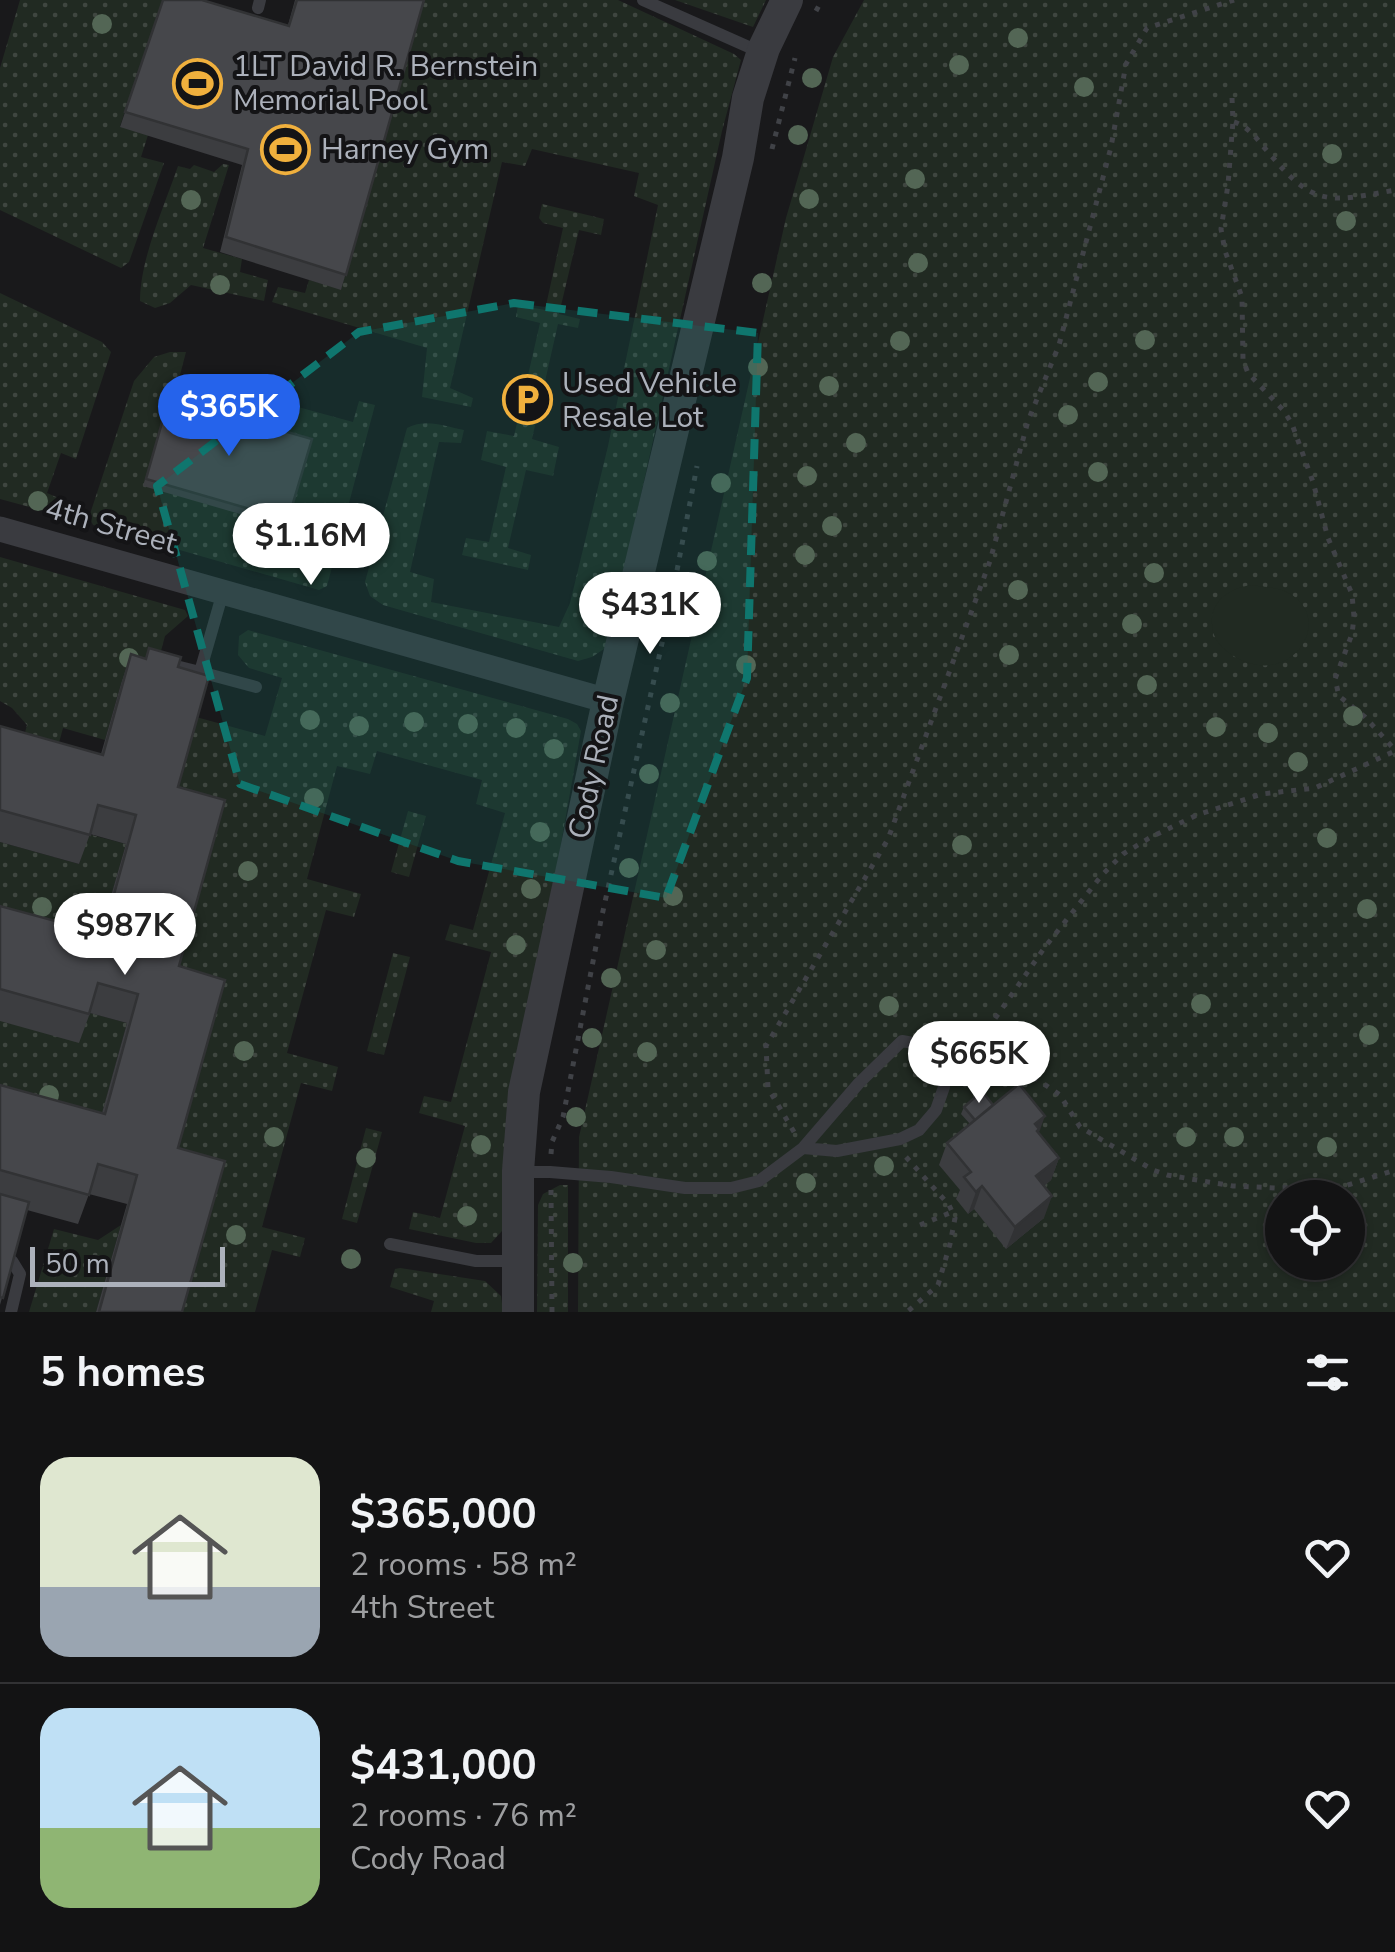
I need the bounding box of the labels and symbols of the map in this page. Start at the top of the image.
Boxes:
place label: 1LT David R. Bernstein Memorial Pool [233,46,538,121]
sports icon: 1LT David R. Bernstein Memorial Pool [172,57,224,109]
sports icon: Harney Gym [260,123,312,175]
place label: Harney Gym [321,129,489,170]
place label: Used Vehicle Resale Lot [562,363,737,438]
pin: $365K [159,374,299,459]
parking icon: Used Vehicle Resale Lot [501,374,553,426]
street label: 4th Street [40,488,182,564]
pin: $1.16M [230,503,392,588]
pin: $431K [580,572,720,657]
street label: Cody Road [559,691,629,843]
pin: $987K [55,893,195,978]
pin: $665K [909,1021,1049,1106]
scale bar [30,1242,225,1286]

